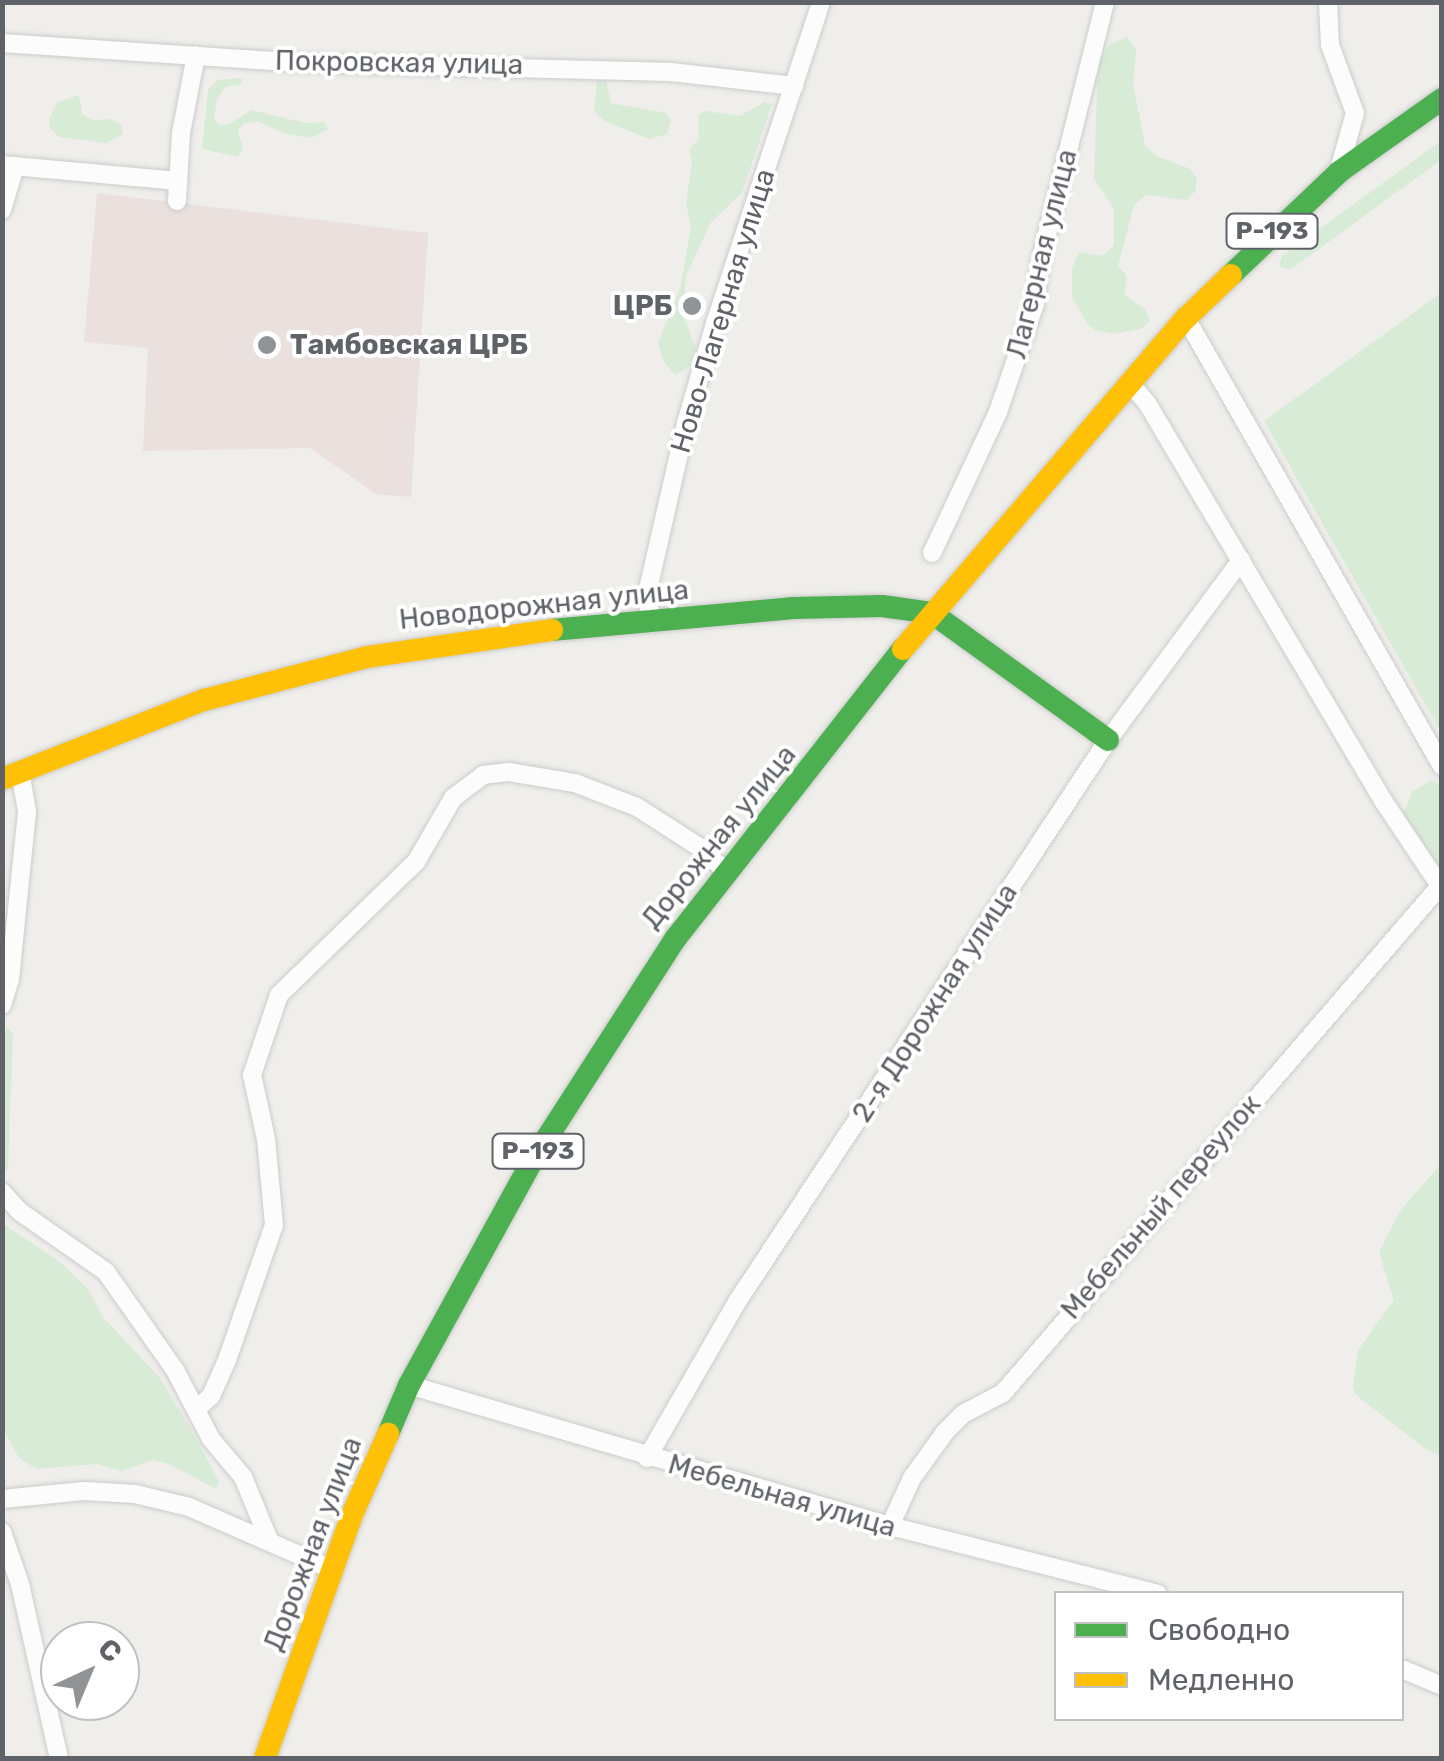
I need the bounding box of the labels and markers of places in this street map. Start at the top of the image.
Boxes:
place label: ЦРБ [613,289,672,323]
marker: ЦРБ [681,295,703,317]
place label: Тамбовская ЦРБ [290,328,528,362]
marker: Тамбовская ЦРБ [254,332,280,358]

